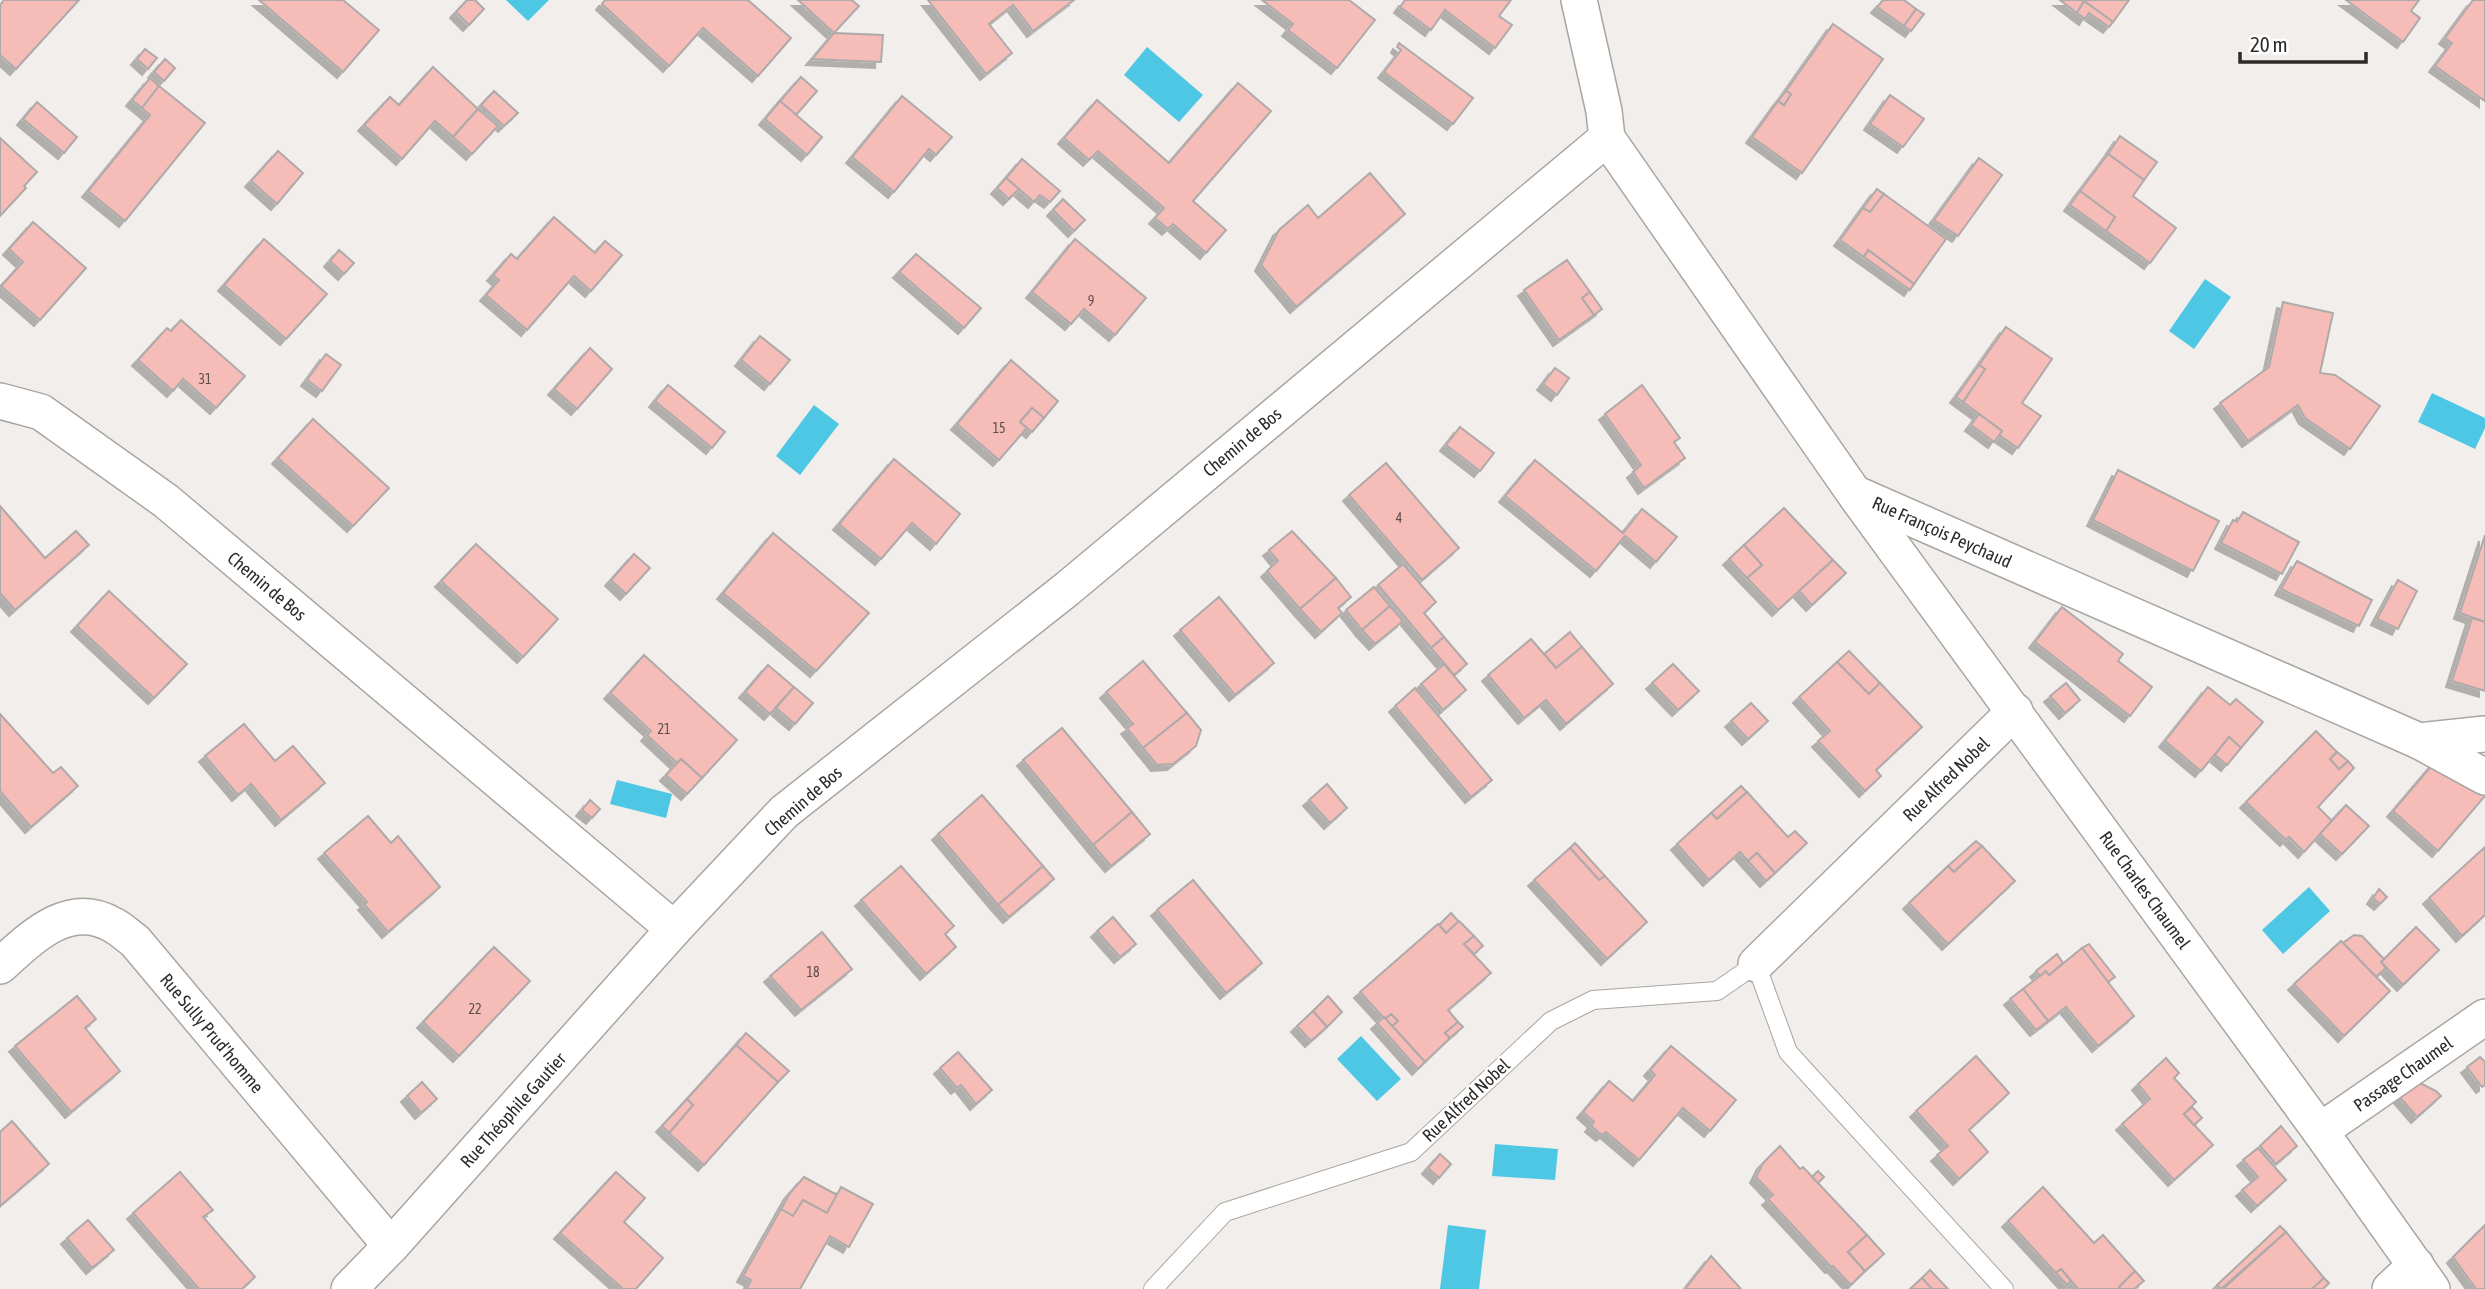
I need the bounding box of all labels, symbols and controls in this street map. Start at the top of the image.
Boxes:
scale bar [2240,21,2366,65]
text: 20 m [2250,32,2288,56]
house number: 9 [1088,293,1094,309]
house number: 31 [198,371,212,387]
street label: Chemin de Bos [1199,403,1285,481]
house number: 15 [992,420,1006,436]
street label: Rue François Peychaud [1869,492,2015,572]
house number: 4 [1396,510,1403,526]
street label: Chemin de Bos [224,547,310,625]
house number: 21 [657,721,671,737]
street label: Rue Alfred Nobel [1898,732,1994,825]
street label: Chemin de Bos [760,762,846,840]
street label: Rue Charles Chaumel [2095,827,2195,953]
house number: 18 [806,964,820,980]
street label: Rue Sully Prud'homme [156,969,268,1097]
house number: 22 [468,1001,482,1017]
street label: Passage Chaumel [2350,1032,2457,1116]
street label: Rue Théophile Gautier [456,1048,571,1172]
street label: Rue Alfred Nobel [1418,1054,1514,1146]

